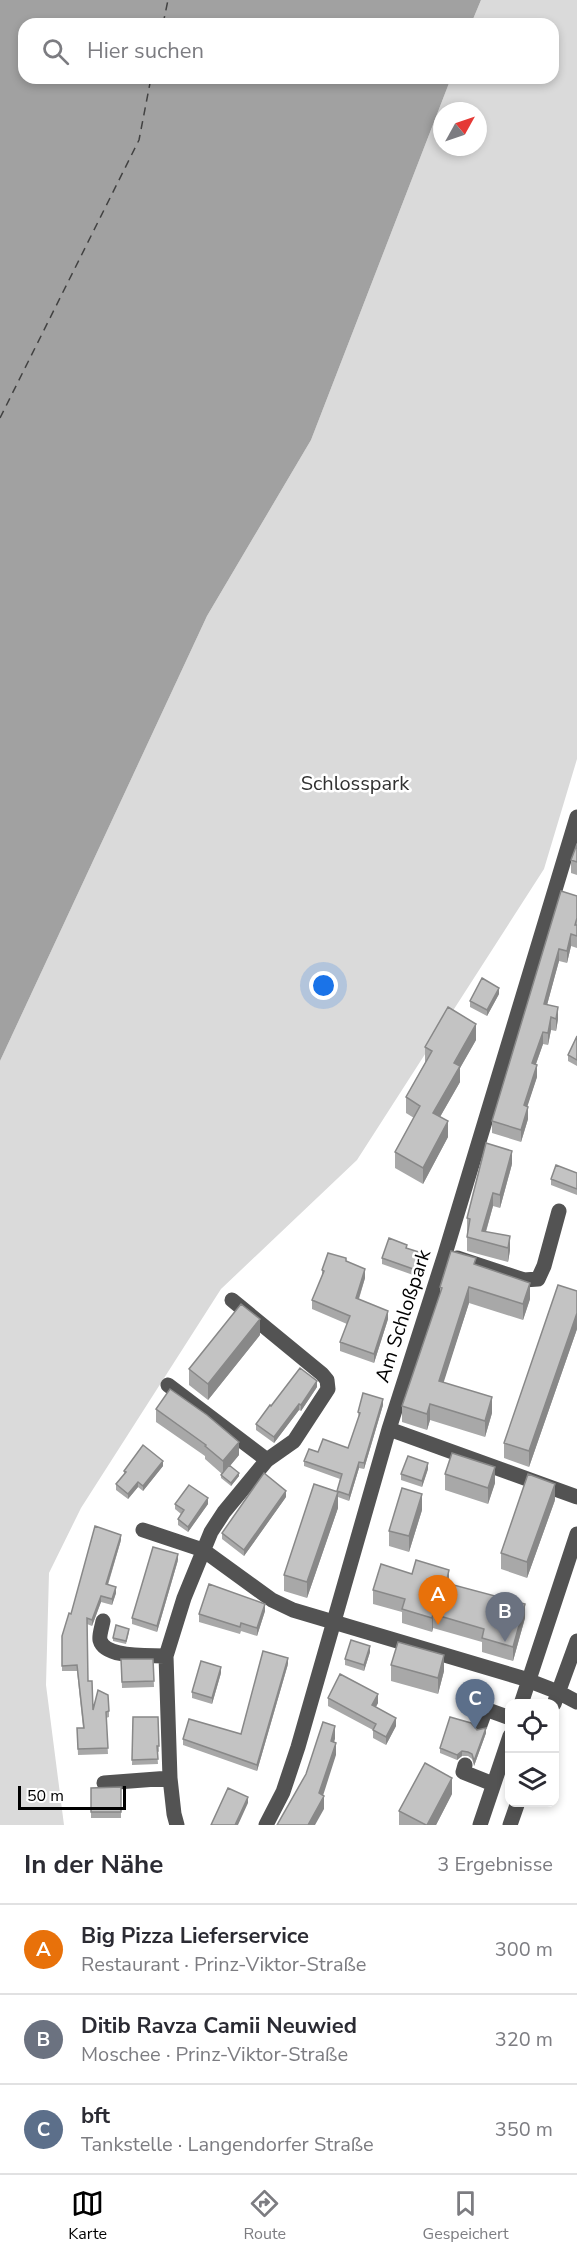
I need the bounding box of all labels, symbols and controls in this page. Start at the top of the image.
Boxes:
search box [18,18,559,84]
icon: search [39,35,72,68]
text: Hier suchen [87,36,204,66]
north arrow [433,102,487,156]
park label: Schlosspark [301,770,410,797]
your location [309,971,338,1000]
street label: Am Schloßpark [369,1245,438,1386]
pin: A [418,1576,458,1625]
pin: B [486,1592,524,1642]
pin: C [456,1680,494,1729]
map controls [505,1699,559,1807]
button: locate [505,1699,559,1753]
button: layers [505,1753,559,1807]
scale bar [18,1783,126,1810]
text: 50 m [27,1785,64,1807]
text: In der Nähe [24,1847,163,1882]
text: 3 Ergebnisse [437,1851,553,1878]
text: Big Pizza Lieferservice [81,1921,309,1951]
text: A [36,1936,51,1963]
text: 300 m [495,1936,553,1963]
text: Restaurant · Prinz-Viktor-Straße [81,1951,366,1978]
text: Ditib Ravza Camii Neuwied [81,2011,357,2041]
text: B [37,2026,50,2053]
text: 320 m [495,2026,553,2053]
text: Moschee · Prinz-Viktor-Straße [81,2041,348,2068]
text: bft [81,2101,110,2131]
text: C [37,2116,50,2143]
text: 350 m [495,2116,553,2143]
text: Tankstelle · Langendorfer Straße [81,2131,374,2158]
tab: Karte [68,2187,107,2245]
tab: Route [244,2187,286,2245]
tab: Gespeichert [423,2187,509,2245]

